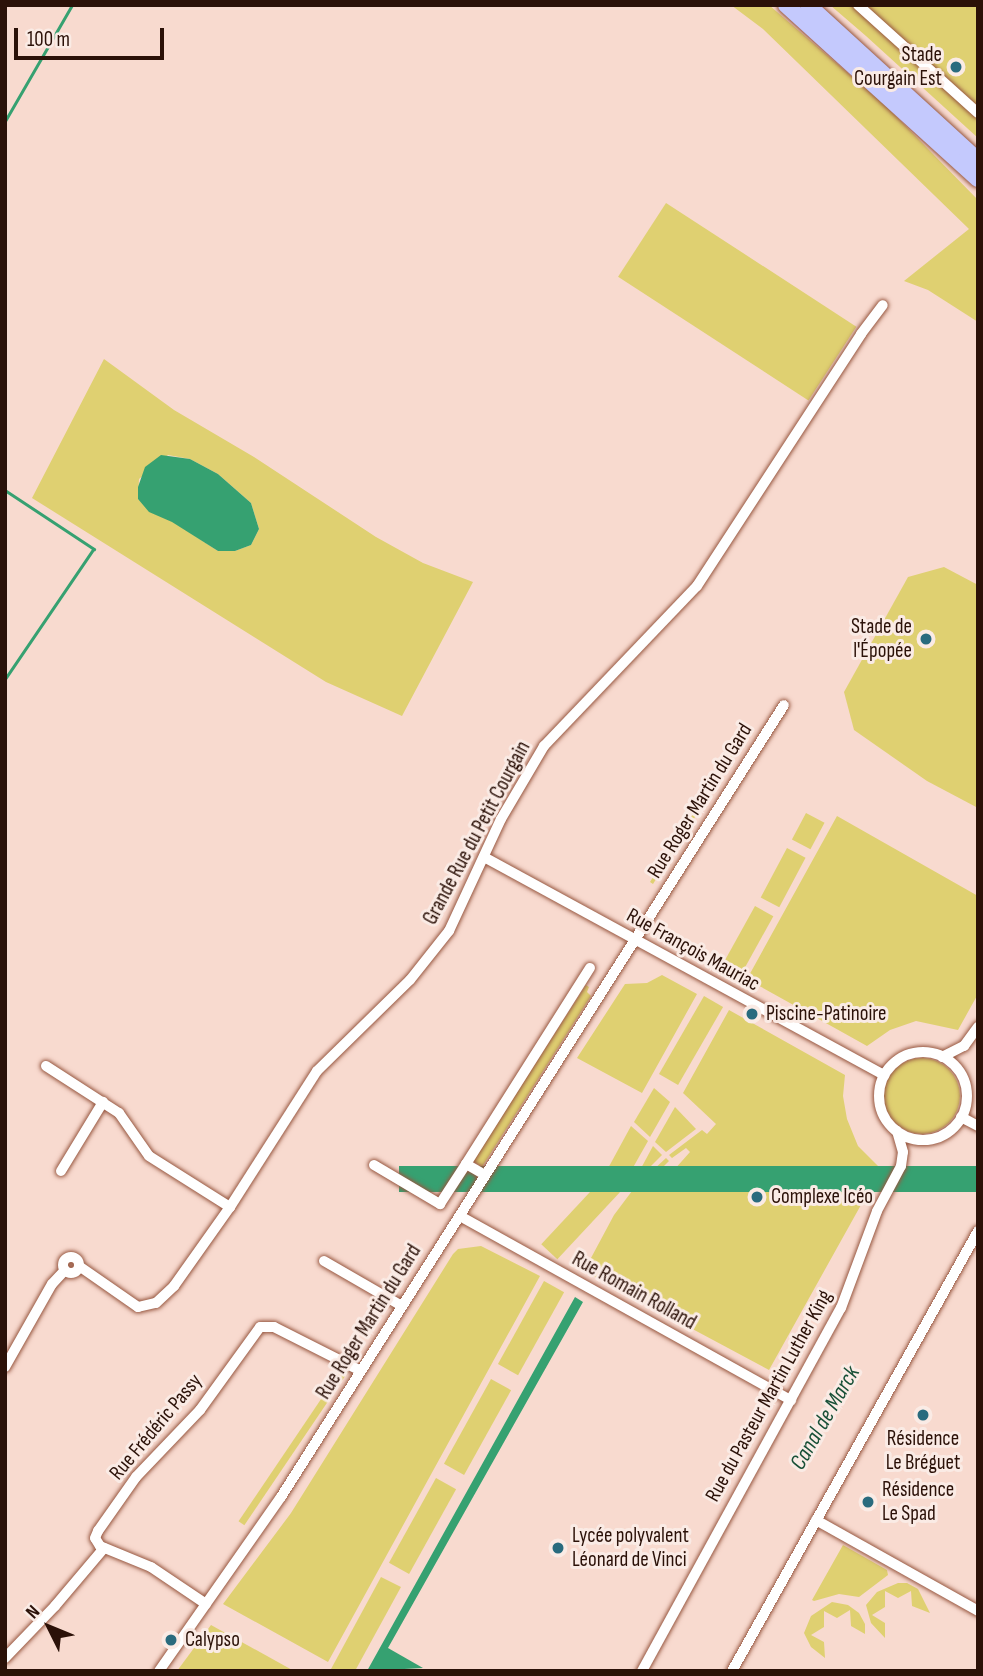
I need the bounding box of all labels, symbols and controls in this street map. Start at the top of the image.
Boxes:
scale bar [18,14,168,58]
text: 100 m [27,27,70,52]
place label: Stade Courgain Est [854,42,942,92]
marker: Stade Courgain Est [948,59,964,75]
place label: Stade de l'Épopée [851,614,912,664]
marker: Stade de l'Épopée [918,631,934,647]
street label: Rue Roger Martin du Gard [642,719,758,883]
street label: Grande Rue du Petit Courgain [418,737,536,929]
street label: Rue François Mauriac [622,903,764,997]
place label: Piscine-Patinoire [766,1001,886,1027]
marker: Piscine-Patinoire [744,1006,760,1022]
place label: Complexe Icéo [771,1184,873,1210]
marker: Complexe Icéo [749,1189,765,1205]
street label: Rue Roger Martin du Gard [311,1240,427,1404]
street label: Rue Romain Rolland [568,1247,700,1335]
street label: Rue du Pasteur Martin Luther King [700,1286,838,1506]
water label: Canal de Marck [784,1361,866,1475]
street label: Rue Frédéric Passy [104,1369,208,1485]
marker: Résidence Le Bréguet [915,1407,931,1423]
place label: Résidence Le Bréguet [886,1426,960,1476]
place label: Résidence Le Spad [882,1477,954,1527]
marker: Résidence Le Spad [860,1494,876,1510]
place label: Lycée polyvalent Léonard de Vinci [572,1523,689,1573]
marker: Lycée polyvalent Léonard de Vinci [550,1540,566,1556]
north arrow [14,1592,84,1662]
text: N [21,1601,45,1624]
place label: Calypso [185,1627,240,1653]
marker: Calypso [163,1632,179,1648]

